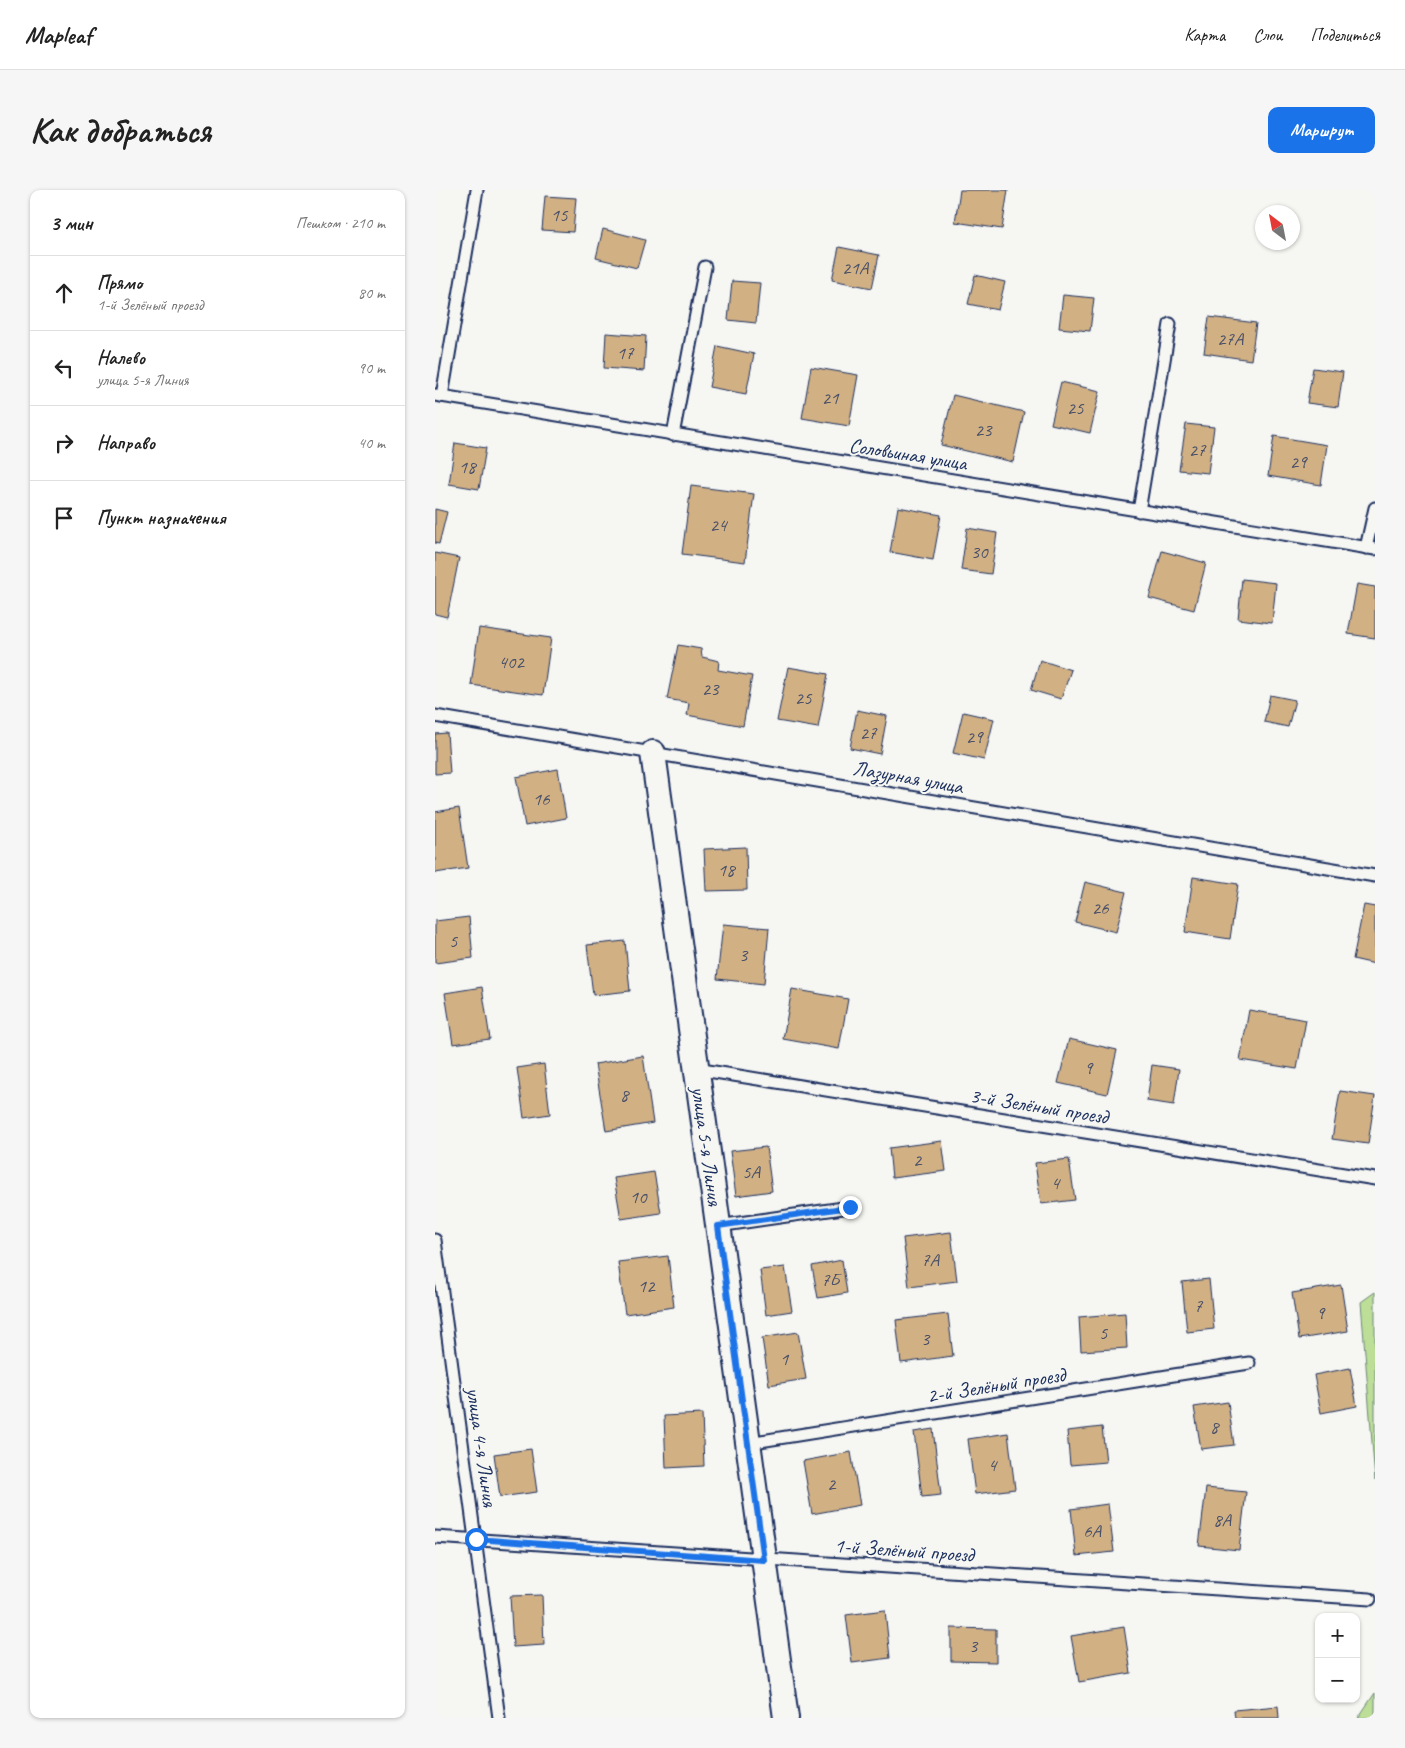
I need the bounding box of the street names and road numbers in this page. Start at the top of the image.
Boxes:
street label: Соловьиная улица [847,432,970,476]
street label: Лазурная улица [851,755,967,801]
street label: 3-й Зелёный проезд [968,1082,1113,1130]
street label: улица 5-я Линия [685,1083,728,1209]
street label: 2-й Зелёный проезд [925,1361,1070,1409]
street label: улица 4-я Линия [460,1384,503,1510]
street label: 1-й Зелёный проезд [833,1532,977,1568]

